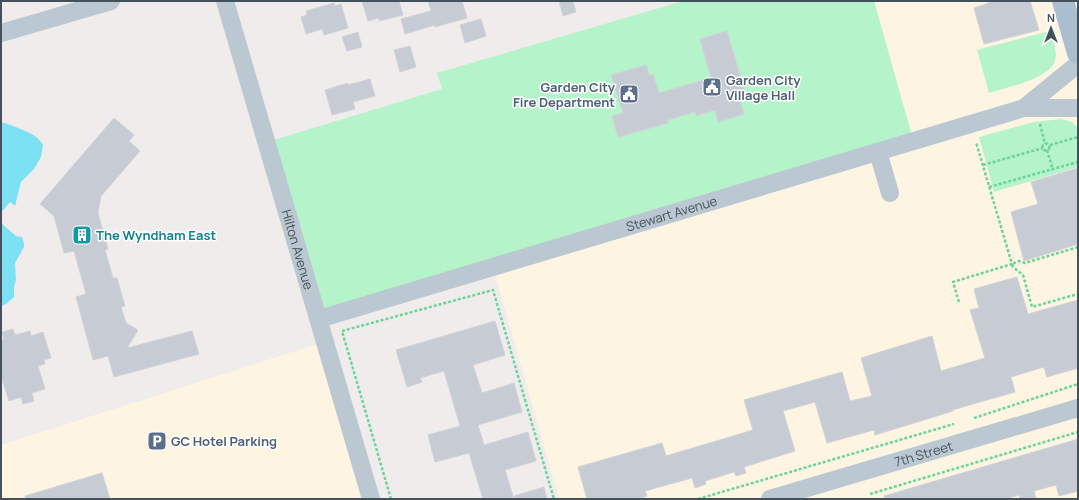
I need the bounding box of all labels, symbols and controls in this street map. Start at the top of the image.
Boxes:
north arrow [1031,8,1071,48]
text: N [1047,10,1055,25]
place label: Garden City Village Hall [726,71,801,104]
public building icon: Garden City Village Hall [701,76,723,98]
place label: Garden City Fire Department [513,78,616,111]
public building icon: Garden City Fire Department [618,83,640,105]
street label: Stewart Avenue [624,191,720,236]
street label: Hilton Avenue [278,207,318,292]
building icon: The Wyndham East [71,224,93,246]
place label: The Wyndham East [96,226,216,244]
parking icon: GC Hotel Parking [146,430,168,452]
place label: GC Hotel Parking [171,432,277,450]
street label: 7th Street [892,436,955,471]

